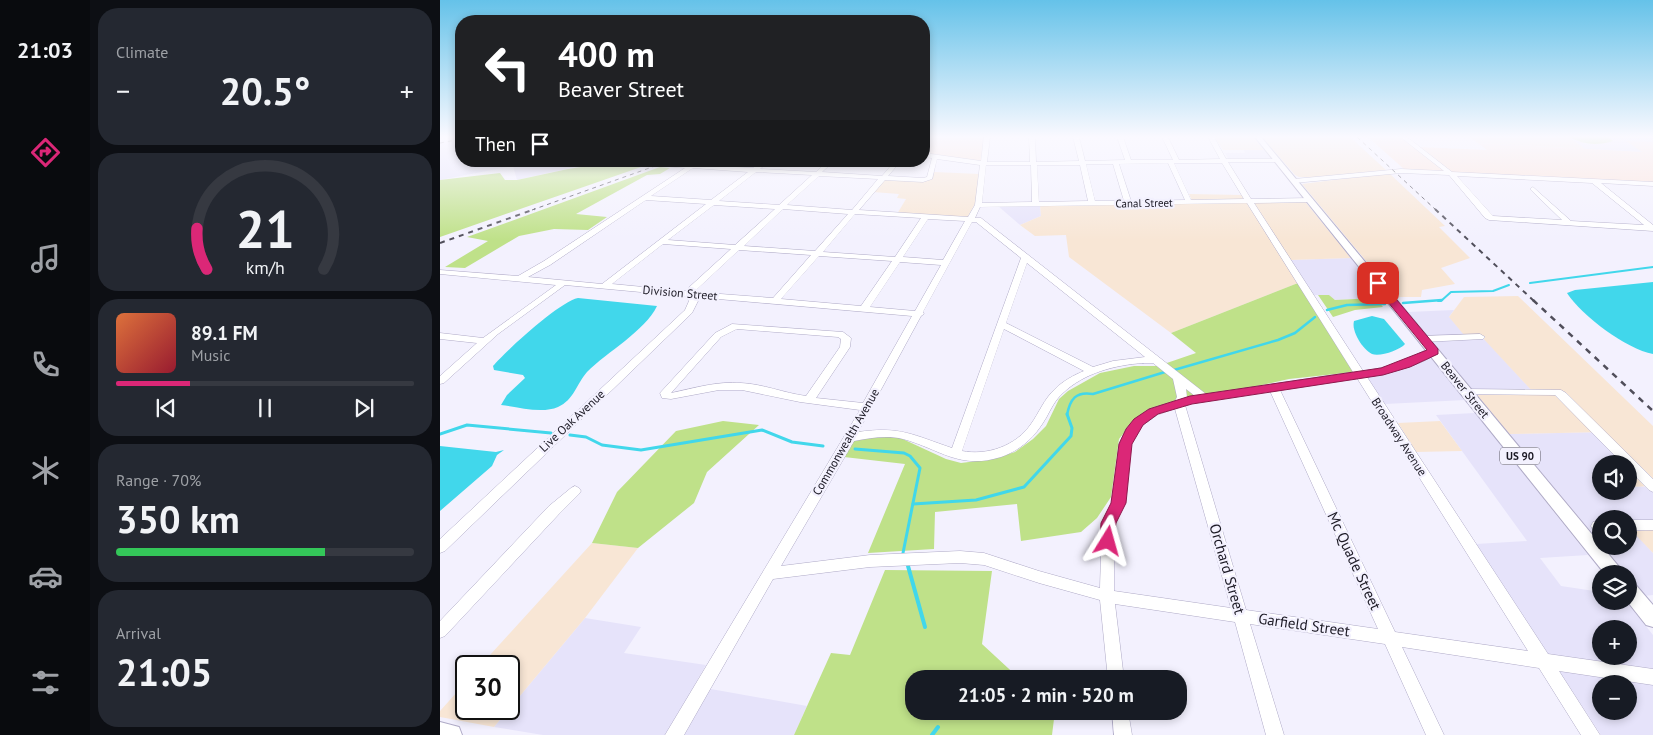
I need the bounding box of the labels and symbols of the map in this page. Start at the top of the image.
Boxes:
street label: Canal Street [1115,195,1173,210]
pin [1357,262,1399,304]
street label: Division Street [642,282,718,303]
street label: Beaver Street [1438,358,1493,421]
street label: Live Oak Avenue [536,386,608,455]
street label: Commonwealth Avenue [809,386,882,498]
street label: Broadway Avenue [1369,395,1430,479]
road number: US 90 [1500,448,1540,464]
street label: Mc Quade Street [1323,509,1385,613]
position arrow [1081,514,1133,566]
street label: Orchard Street [1205,521,1249,616]
street label: Garfield Street [1257,609,1351,640]
speed limit sign: 30 [455,655,520,720]

